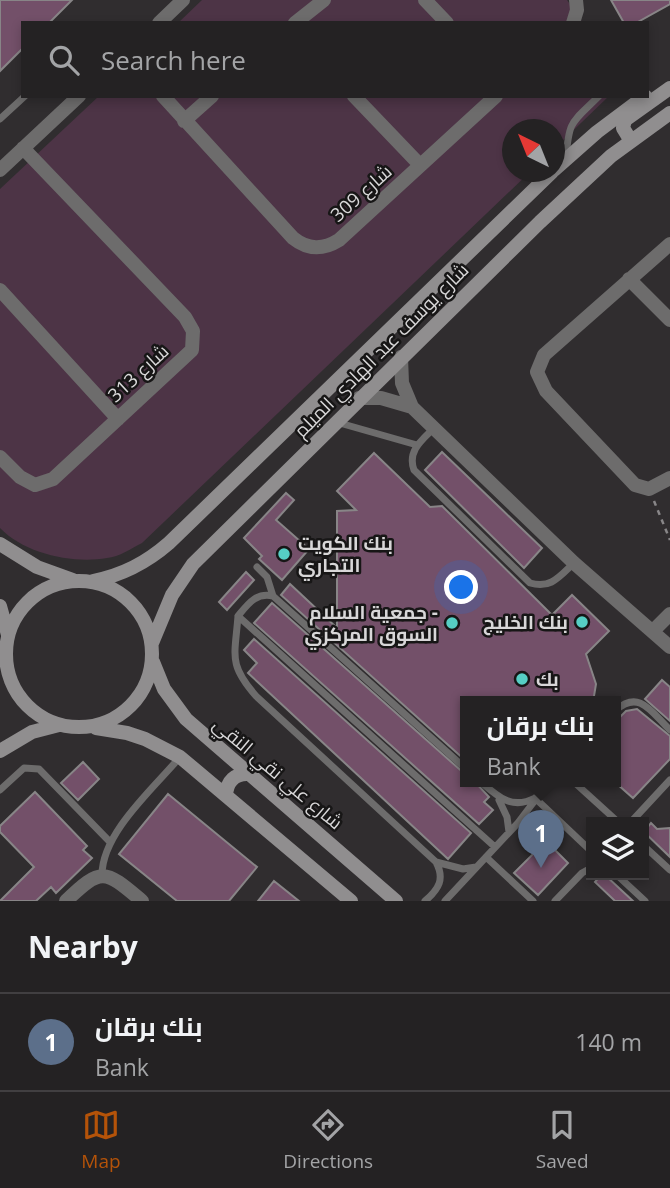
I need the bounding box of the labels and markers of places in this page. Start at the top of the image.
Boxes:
place label: بنك الكويت التجاري [298,530,393,581]
marker: بنك الكويت التجاري [276,546,292,562]
place label: جمعية السلام - السوق المركزي [305,599,438,650]
place label: بنك الخليج [483,609,568,636]
marker: بنك الخليج [574,614,590,630]
marker: جمعية السلام - السوق المركزي [444,615,460,631]
place label: بك [536,666,559,692]
marker: بك [514,671,530,687]
pin: 1 [518,810,564,868]

